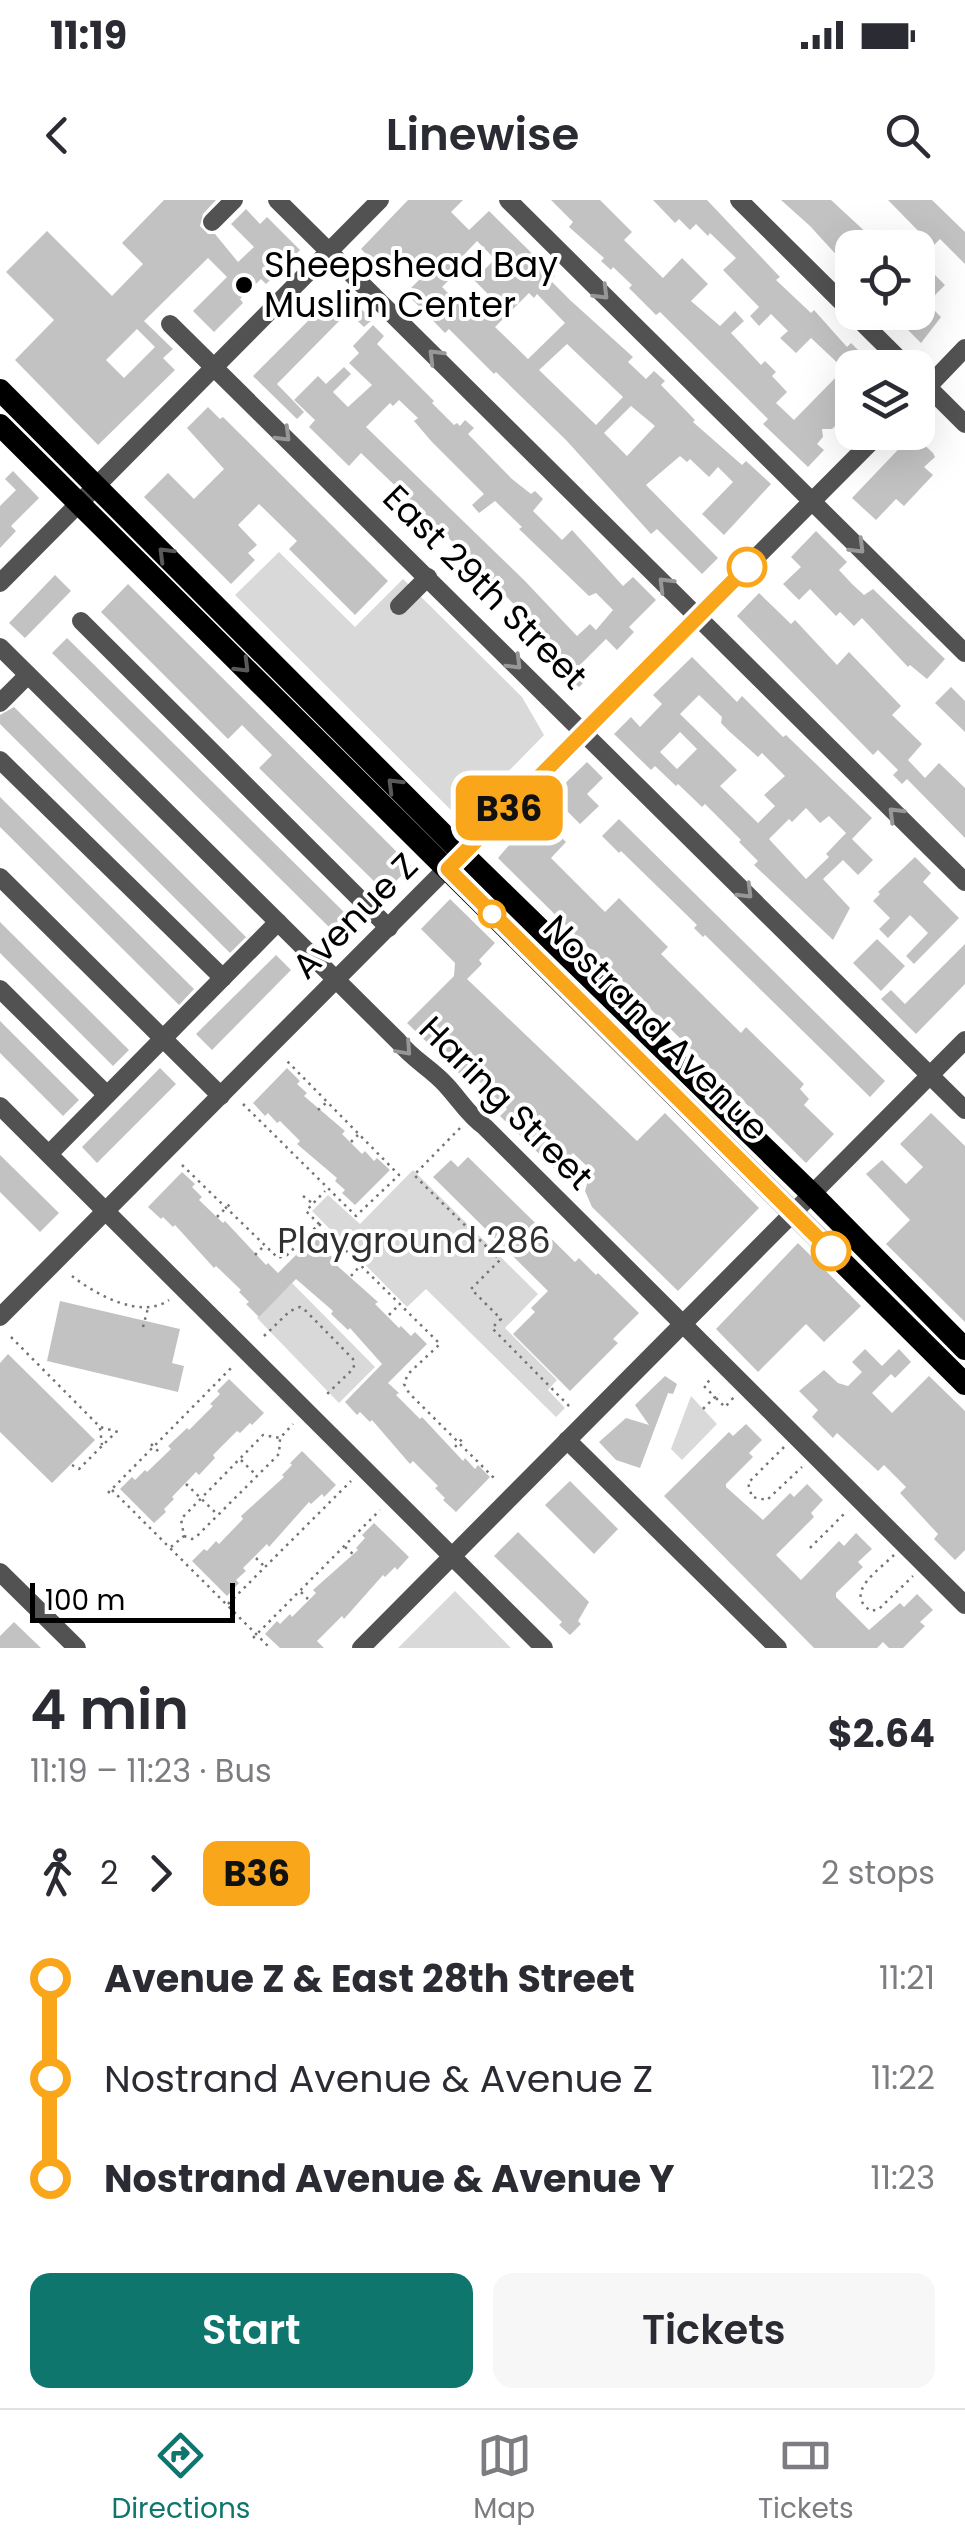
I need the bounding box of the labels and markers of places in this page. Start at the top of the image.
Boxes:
place label: Sheepshead Bay Muslim Center [264,240,558,329]
marker: Sheepshead Bay Muslim Center [233,274,255,296]
unlabelled marker [728,548,766,586]
unlabelled marker [479,901,505,927]
unlabelled marker [812,1232,850,1270]

